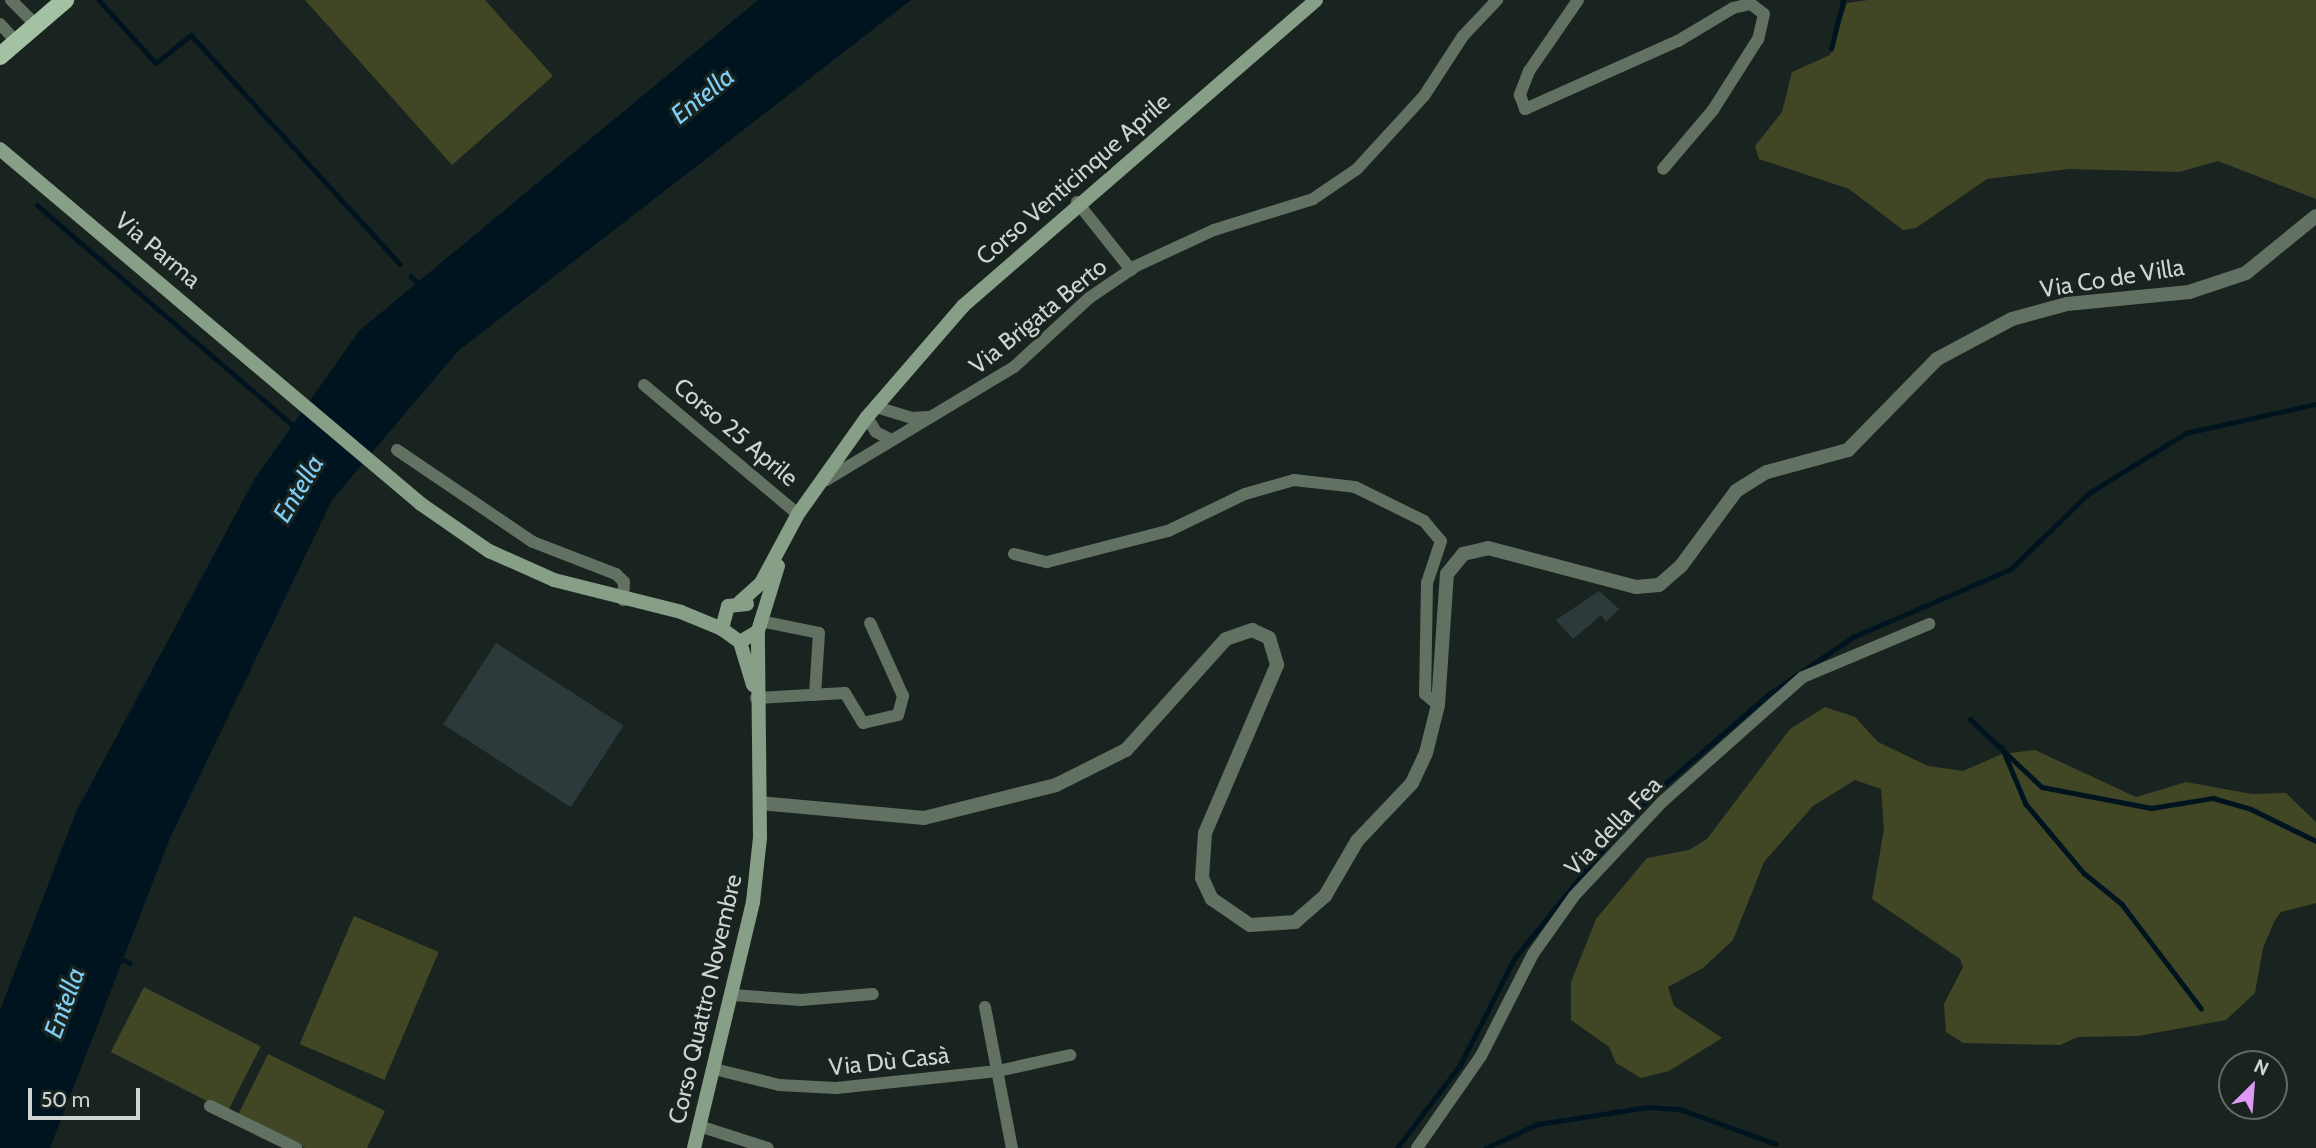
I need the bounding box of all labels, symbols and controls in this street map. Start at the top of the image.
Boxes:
water label: Entella [665,61,741,131]
street label: Corso Venticinque Aprile [970,87,1176,271]
street label: Via Parma [109,206,207,294]
street label: Via Brigata Berto [964,252,1112,380]
street label: Via Co de Villa [2038,252,2186,304]
street label: Corso 25 Aprile [668,372,804,492]
water label: Entella [267,450,331,528]
street label: Via della Fea [1559,770,1667,882]
street label: Corso Quattro Novembre [662,871,748,1127]
water label: Entella [38,964,92,1042]
street label: Via Dù Casà [827,1040,951,1082]
north arrow [2218,1050,2288,1120]
text: N [2250,1054,2272,1081]
scale bar [32,1074,144,1118]
text: 50 m [41,1087,90,1112]

